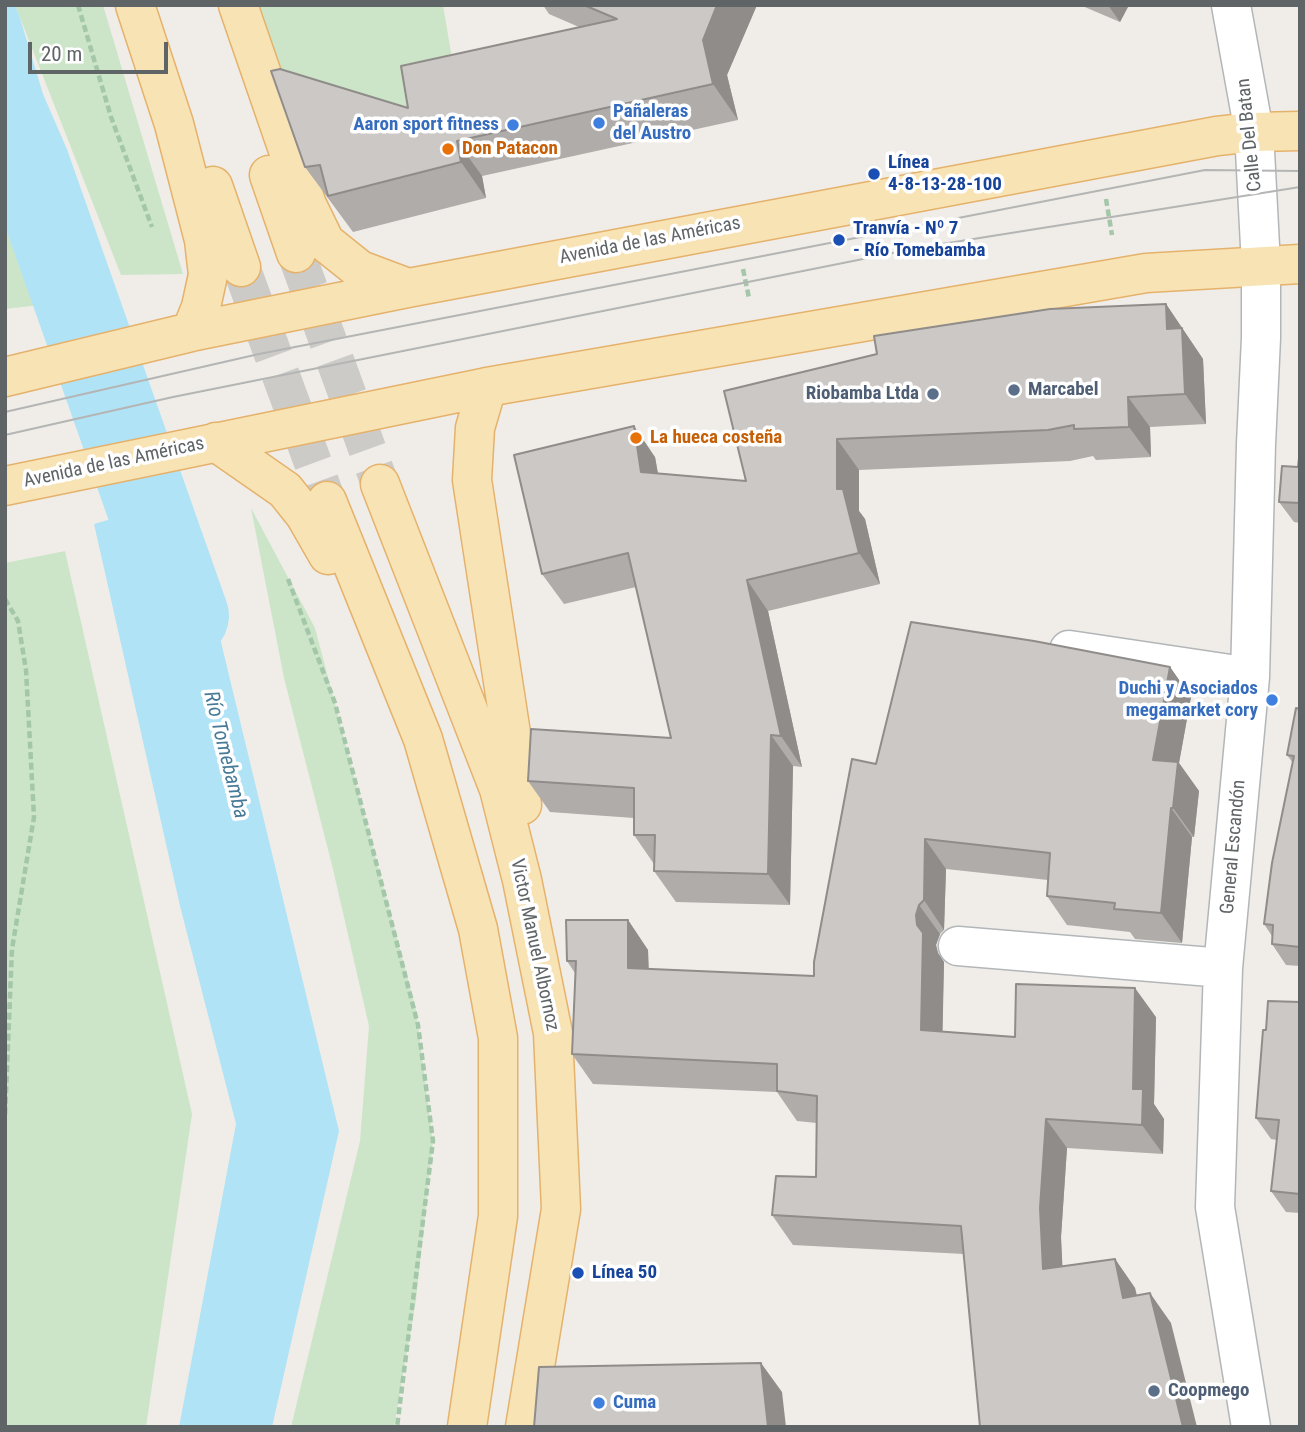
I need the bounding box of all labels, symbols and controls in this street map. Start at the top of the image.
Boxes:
scale bar [32,28,172,72]
text: 20 m [41,42,82,66]
street label: Calle Del Batan [1233,77,1267,193]
place label: Pañaleras del Austro [613,101,691,145]
place label: Aaron sport fitness [353,114,499,136]
marker: Pañaleras del Austro [591,115,607,131]
marker: Aaron sport fitness [505,117,521,133]
place label: Don Patacon [462,138,558,160]
marker: Don Patacon [440,141,456,157]
place label: Línea 4-8-13-28-100 [888,152,1002,196]
marker: Línea 4-8-13-28-100 [866,166,882,182]
street label: Avenida de las Américas [558,212,742,270]
place label: Tranvía - Nº 7 - Río Tomebamba [853,218,985,262]
marker: Tranvía - Nº 7 - Río Tomebamba [831,232,847,248]
place label: Marcabel [1028,379,1098,401]
marker: Marcabel [1006,382,1022,398]
place label: Riobamba Ltda [806,383,919,405]
marker: Riobamba Ltda [925,386,941,402]
place label: La hueca costeña [650,427,782,449]
marker: La hueca costeña [628,430,644,446]
street label: Avenida de las Américas [22,433,206,493]
place label: Duchi y Asociados megamarket cory [1118,678,1258,722]
water label: Río Tomebamba [197,689,253,821]
marker: Duchi y Asociados megamarket cory [1264,692,1280,708]
street label: General Escandón [1217,779,1251,915]
street label: Victor Manuel Albornoz [505,857,563,1033]
place label: Línea 50 [592,1262,657,1284]
marker: Línea 50 [570,1265,586,1281]
place label: Coopmego [1168,1380,1249,1402]
marker: Coopmego [1146,1383,1162,1399]
place label: Cuma [613,1392,656,1414]
marker: Cuma [591,1395,607,1411]

